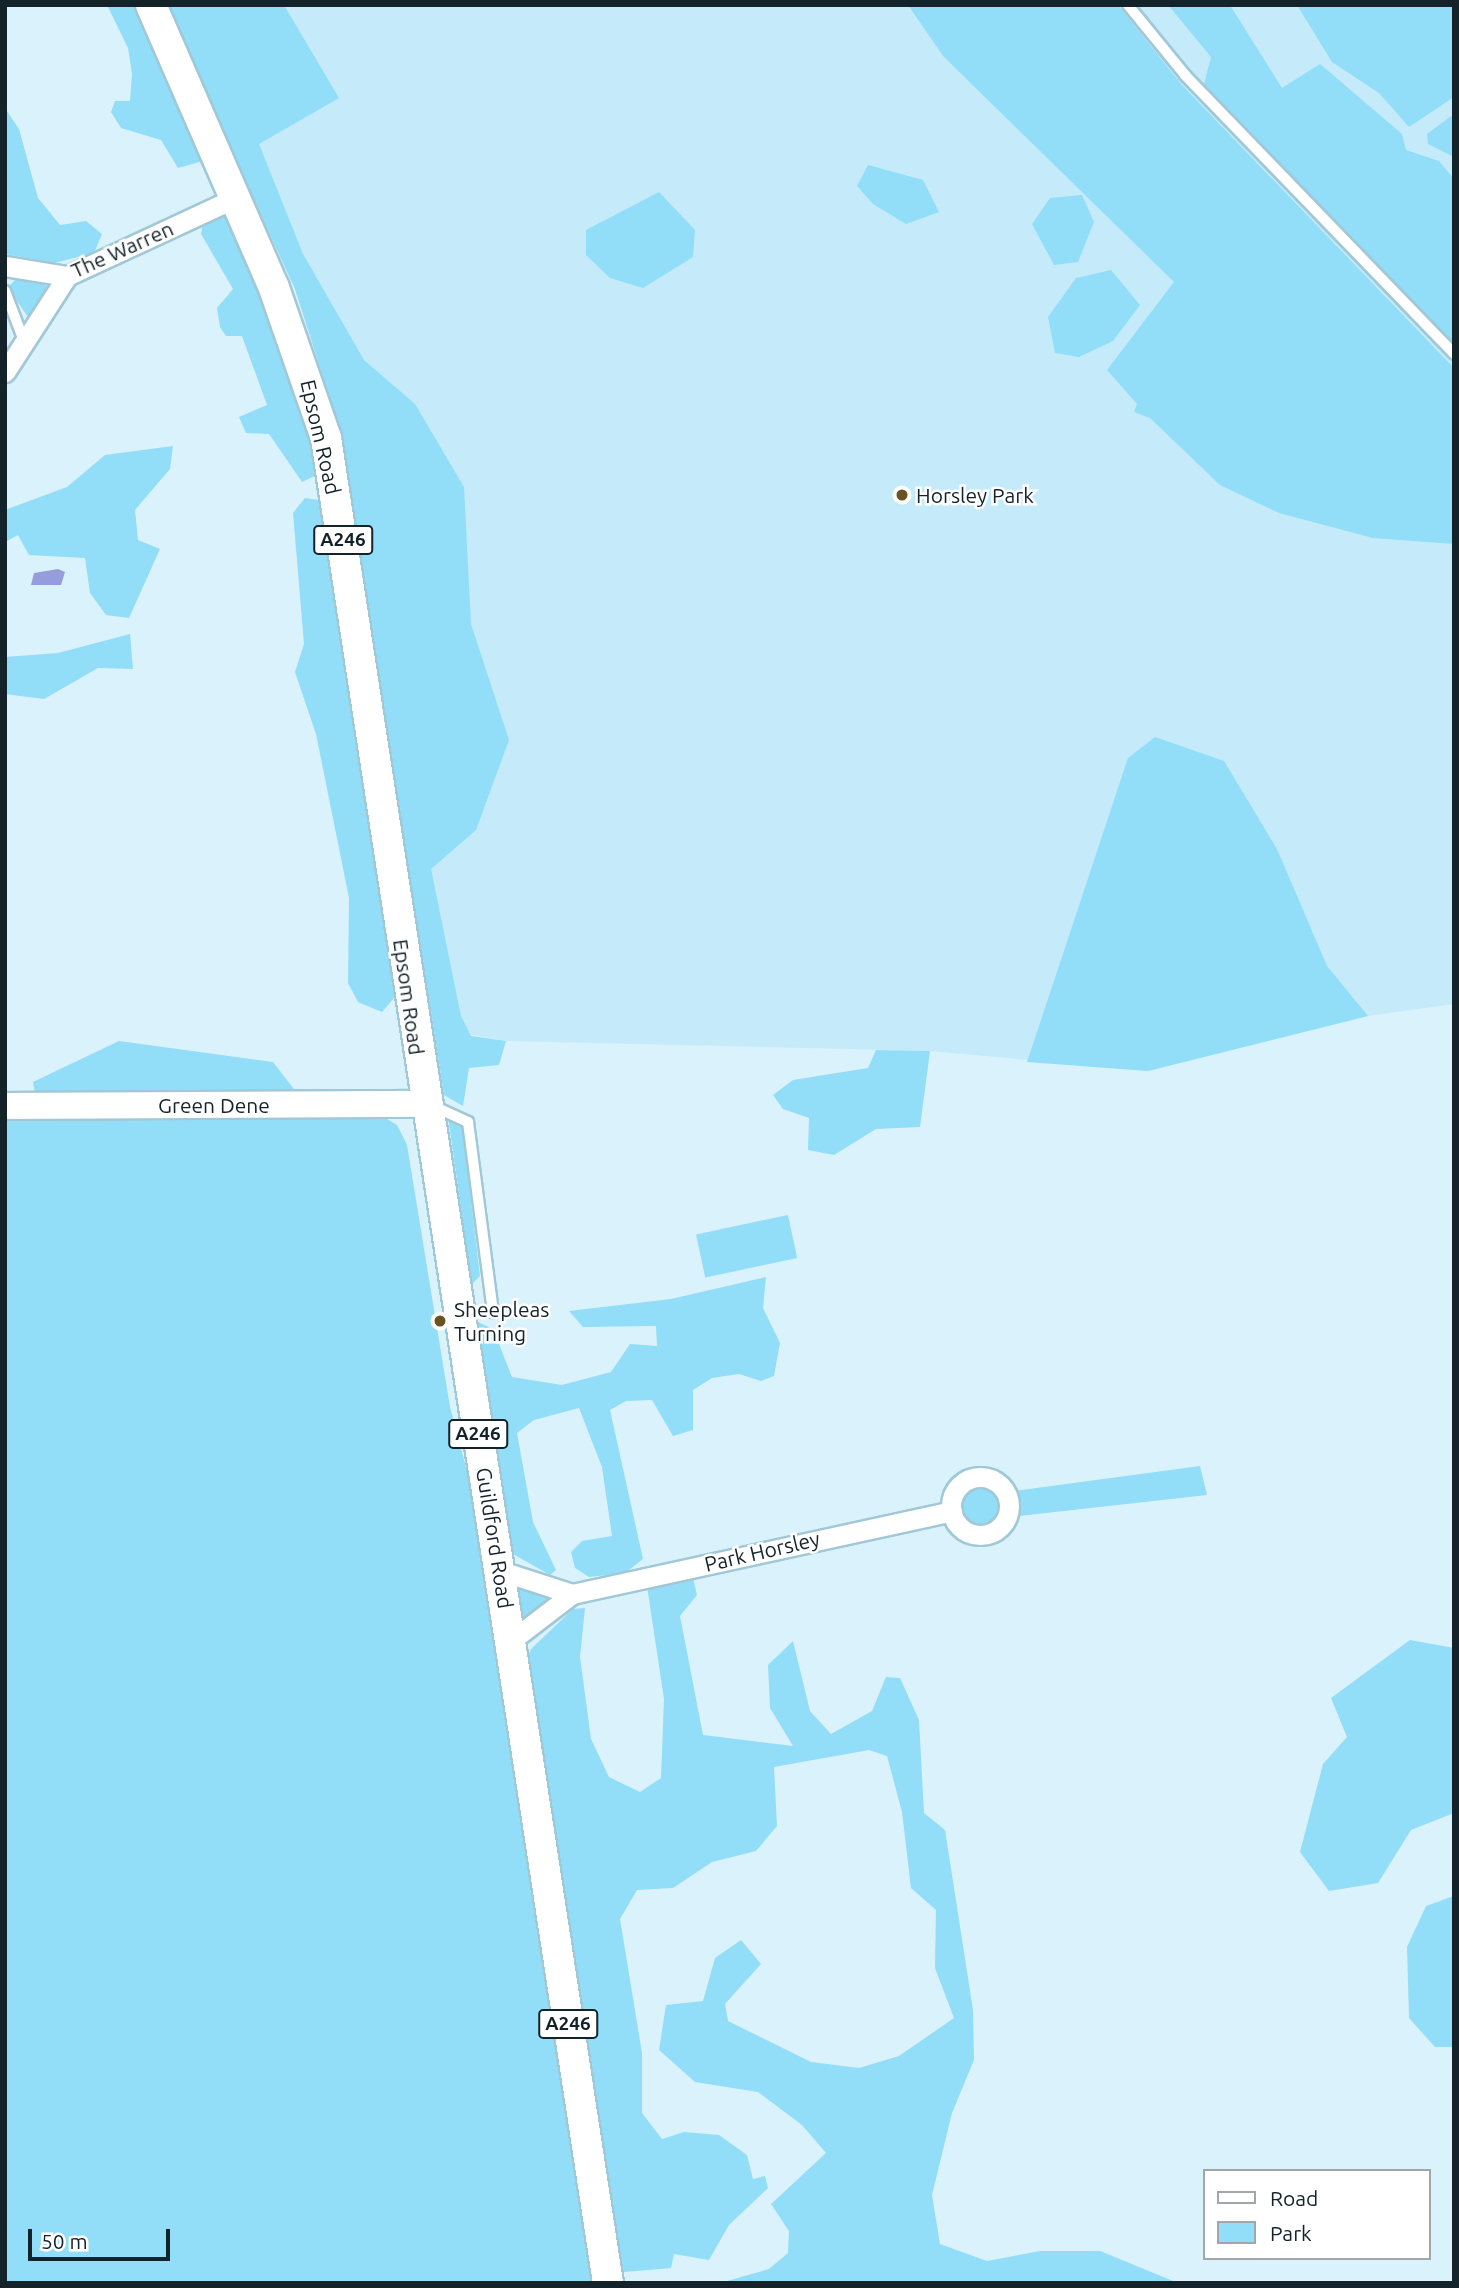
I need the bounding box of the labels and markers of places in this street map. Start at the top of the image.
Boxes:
place label: Horsley Park [916,482,1034,508]
marker: Horsley Park [894,487,910,503]
place label: Sheepleas Turning [454,1296,549,1346]
marker: Sheepleas Turning [432,1313,448,1329]

